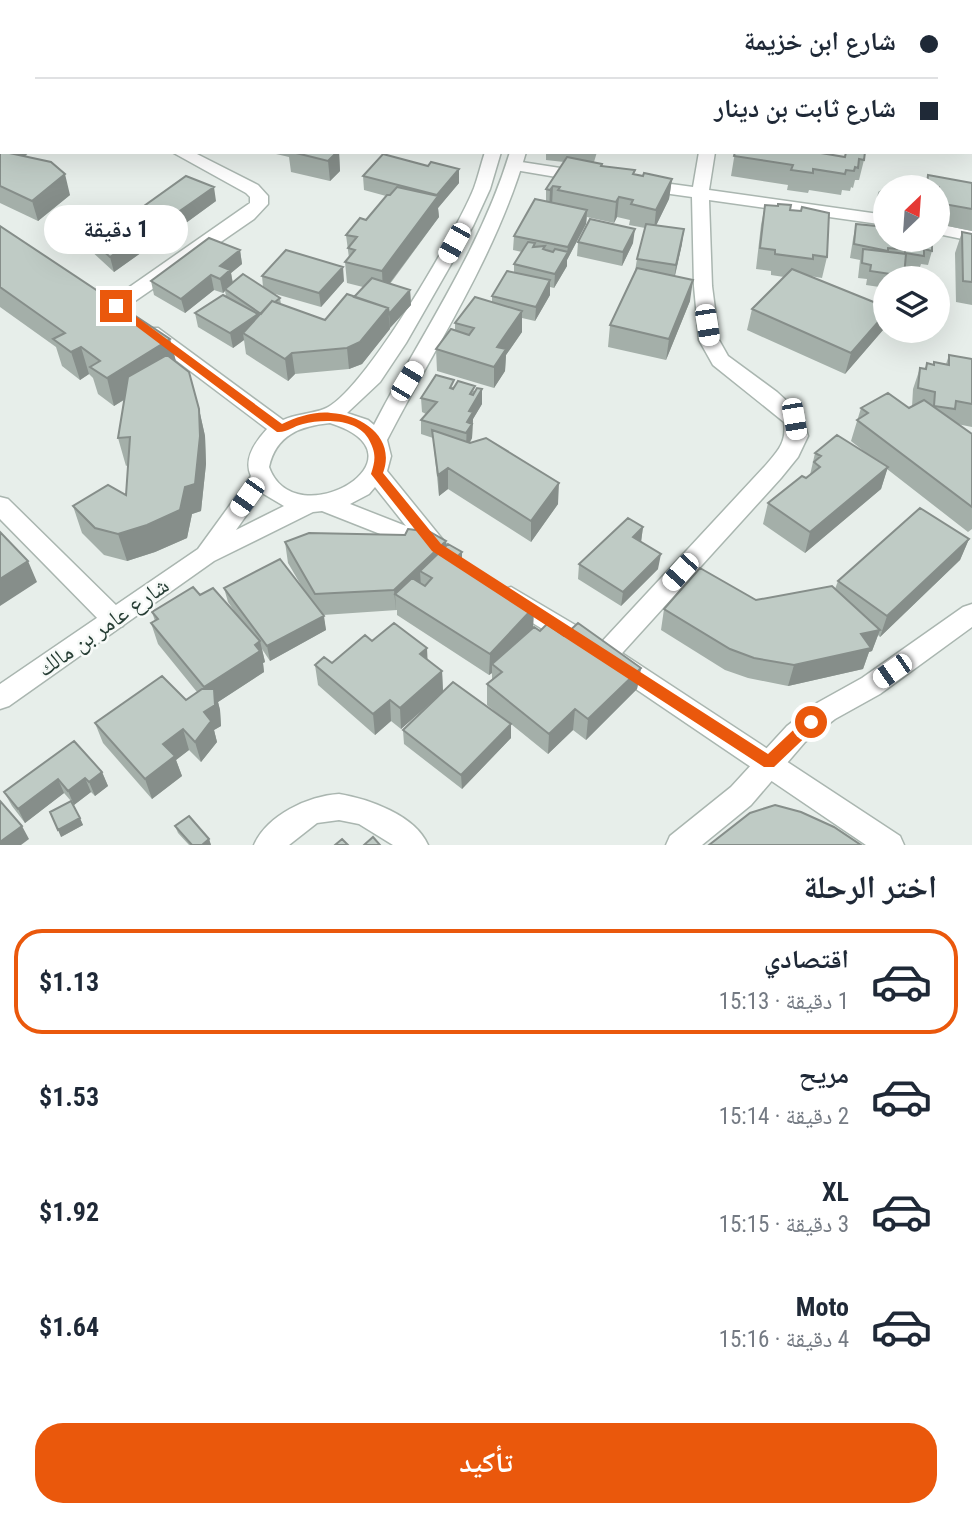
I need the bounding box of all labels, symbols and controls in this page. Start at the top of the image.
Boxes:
text: شارع ابن خزيمة [744,26,896,56]
text: شارع ثابت بن دينار [714,93,896,123]
north arrow [873,175,950,252]
map controls [873,175,950,343]
callout: 1 دقيقة [44,204,188,254]
text: 1 دقيقة [83,216,149,243]
car [435,220,474,266]
button: layers [873,266,950,343]
route end [100,290,132,322]
car [694,303,721,347]
car [388,358,427,404]
car [781,396,808,442]
car [227,474,268,520]
car [659,549,702,595]
street label: شارع عامر بن مالك [32,572,175,683]
car [869,650,916,692]
route start [795,706,827,738]
text: اختر الرحلة [803,868,937,906]
text: اقتصادي [764,944,849,974]
icon: car [870,950,933,1013]
text: $1.13 [39,967,99,997]
text: 1 دقيقة · 15:13 [719,988,849,1015]
text: مريح [799,1059,849,1089]
icon: car [870,1065,933,1128]
text: $1.53 [39,1082,99,1112]
text: 2 دقيقة · 15:14 [719,1103,849,1130]
text: XL [822,1177,849,1207]
icon: car [870,1180,933,1243]
text: $1.92 [39,1197,99,1227]
text: 3 دقيقة · 15:15 [719,1211,849,1238]
text: Moto [796,1292,849,1322]
icon: car [870,1295,933,1358]
text: $1.64 [39,1312,99,1342]
text: 4 دقيقة · 15:16 [719,1326,849,1353]
button: تأكيد [35,1423,937,1503]

